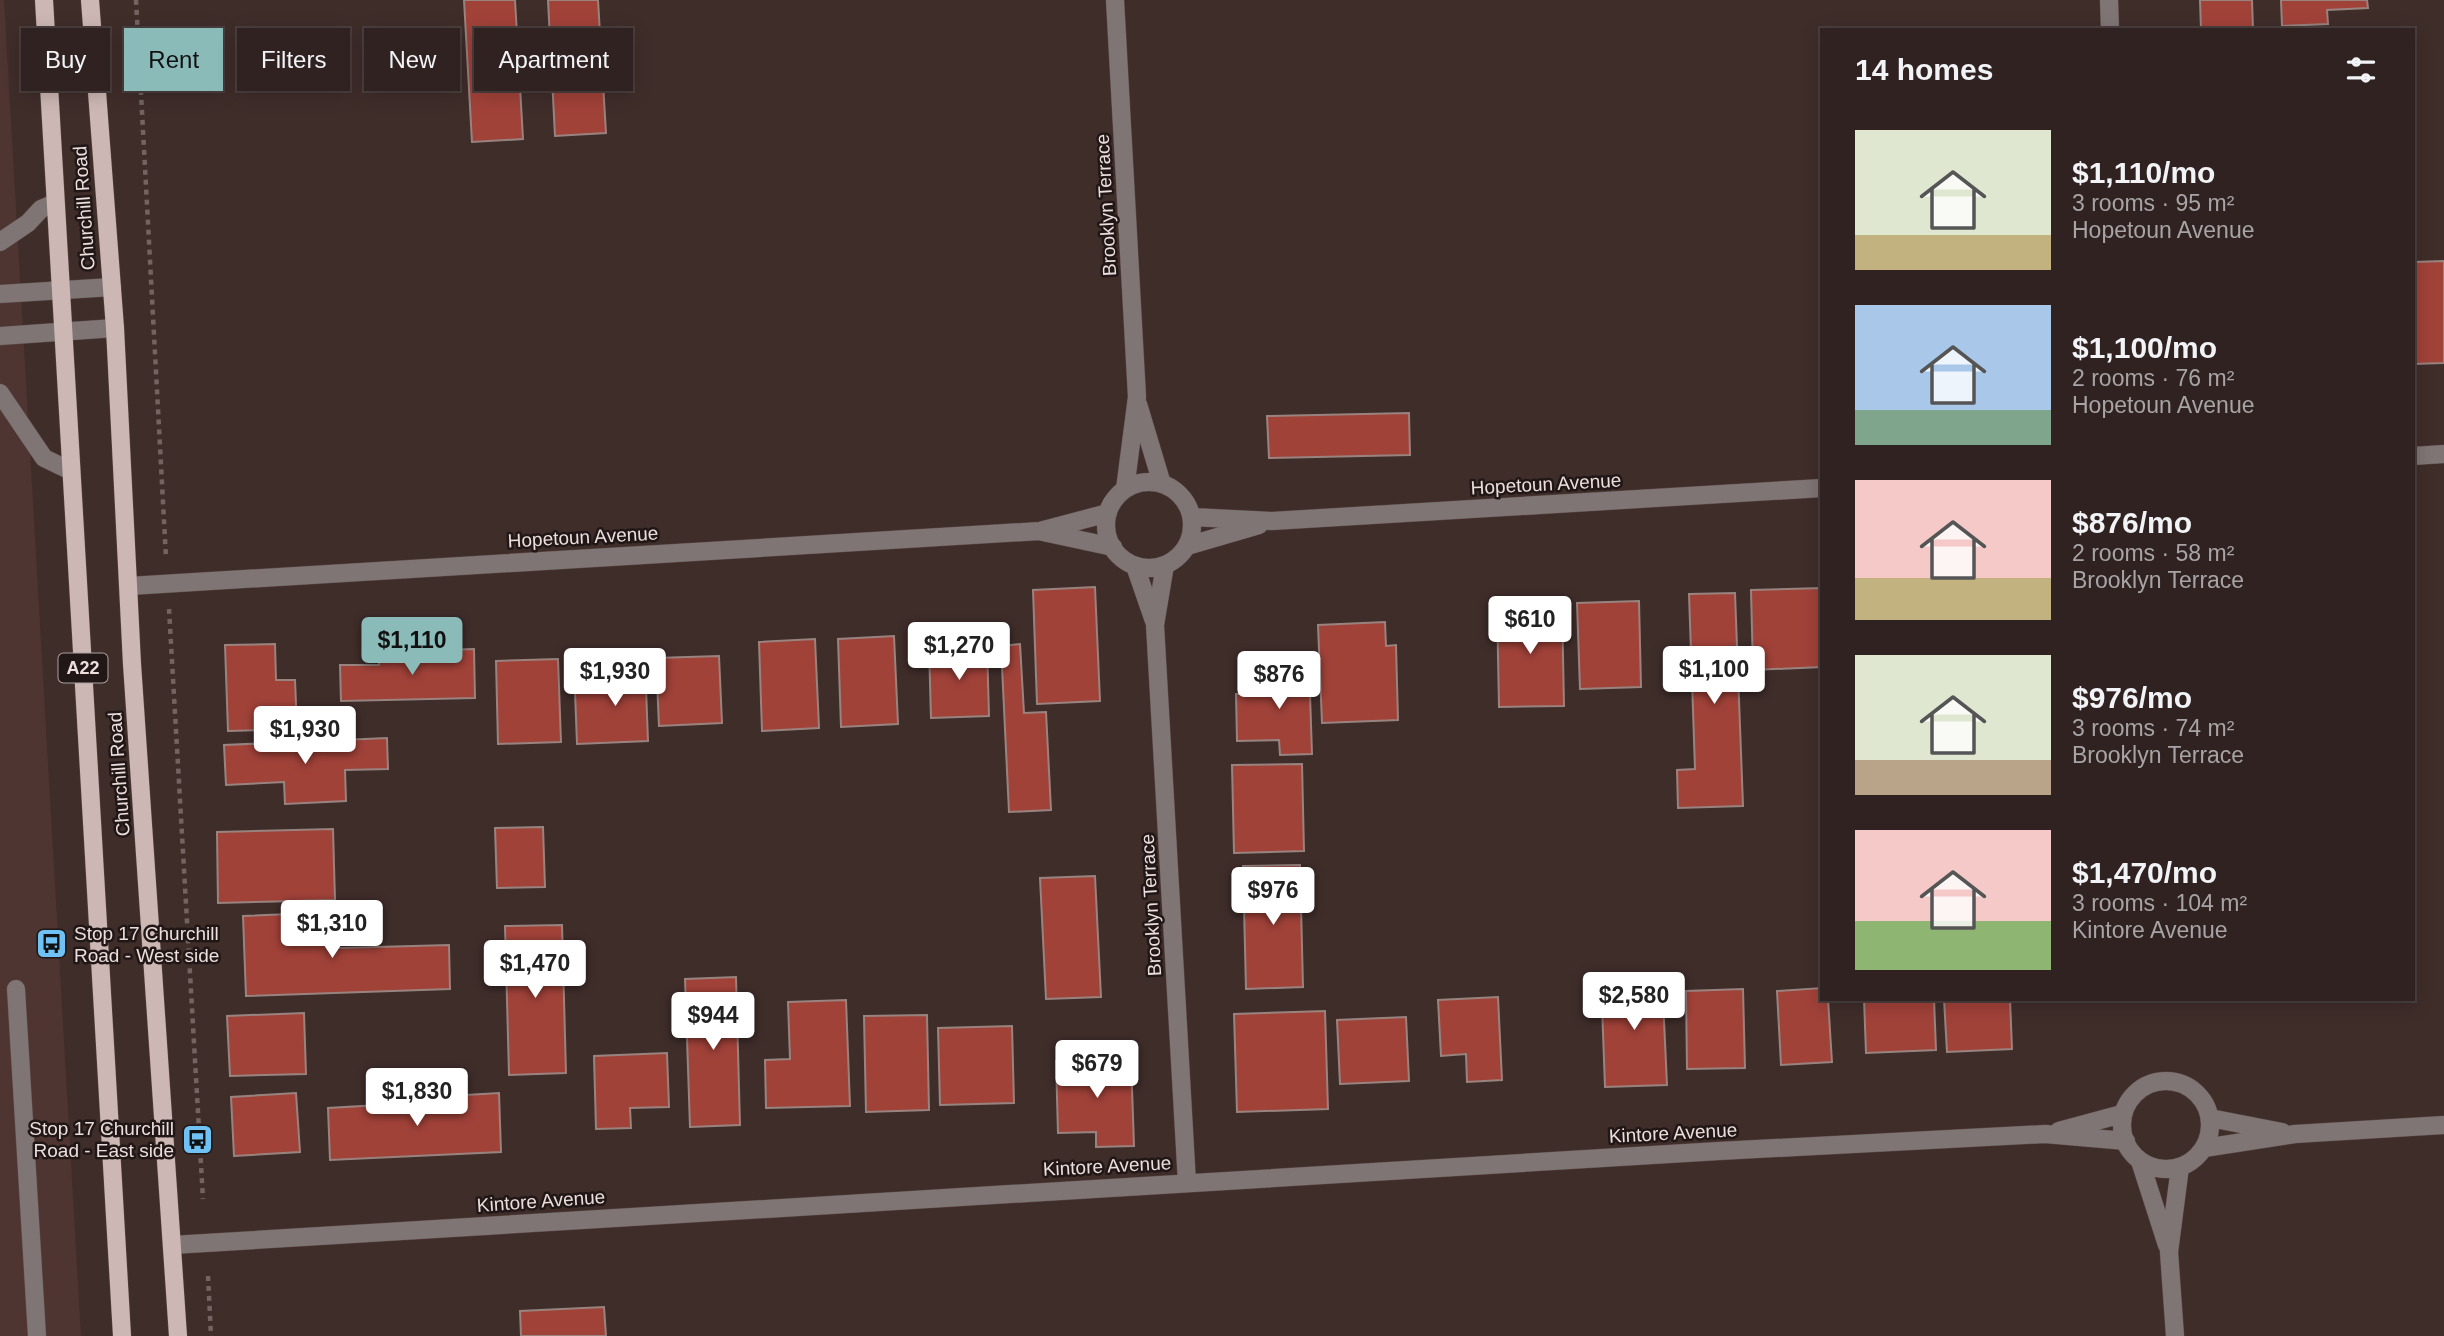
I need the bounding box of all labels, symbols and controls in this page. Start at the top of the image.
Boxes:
chip: Buy [21,28,110,91]
chip: Rent [124,28,223,91]
chip: Filters [237,28,350,91]
chip: New [364,28,460,91]
chip: Apartment [474,28,633,91]
icon: filters [2342,51,2380,89]
text: 14 homes [1855,53,1993,86]
street label: Brooklyn Terrace [1092,133,1120,277]
street label: Churchill Road [69,145,99,271]
text: $1,110/mo [2072,156,2215,189]
icon: home [1911,158,1995,242]
text: 3 rooms · 95 m² [2072,190,2234,216]
text: Hopetoun Avenue [2072,217,2254,243]
text: $1,100/mo [2072,331,2217,364]
icon: home [1911,333,1995,417]
text: 2 rooms · 76 m² [2072,365,2234,391]
text: Hopetoun Avenue [2072,392,2254,418]
street label: Hopetoun Avenue [1470,470,1622,498]
text: $876/mo [2072,506,2192,539]
icon: home [1911,508,1995,592]
street label: Hopetoun Avenue [507,523,659,551]
text: 2 rooms · 58 m² [2072,540,2234,566]
text: Brooklyn Terrace [2072,567,2244,593]
pin: $610 [1489,596,1571,656]
text: $610 [1504,606,1556,632]
pin: $1,110 [355,618,469,677]
pin: $1,270 [902,622,1016,682]
text: $1,110 [377,627,447,653]
text: $1,270 [924,632,994,658]
pin: $1,100 [1657,646,1771,706]
pin: $1,930 [558,648,672,708]
pin: $876 [1238,652,1320,711]
road number: A22 [58,654,108,682]
text: $1,100 [1679,656,1749,682]
text: $1,930 [580,658,650,684]
text: $876 [1253,661,1305,687]
text: $976/mo [2072,681,2192,714]
icon: home [1911,683,1995,767]
pin: $1,930 [248,706,362,766]
street label: Churchill Road [104,711,134,837]
text: 3 rooms · 74 m² [2072,715,2234,741]
text: $1,930 [270,716,340,742]
text: Brooklyn Terrace [2072,742,2244,768]
street label: Brooklyn Terrace [1137,833,1165,977]
text: $1,470/mo [2072,856,2217,889]
icon: home [1911,858,1995,942]
pin: $976 [1232,867,1314,927]
text: $976 [1247,877,1299,903]
text: 3 rooms · 104 m² [2072,890,2247,916]
pin: $1,310 [275,900,389,960]
text: $1,310 [297,910,367,936]
text: Kintore Avenue [2072,917,2228,943]
place label: Stop 17 Churchill Road - West side [74,923,219,966]
bus stop icon: Stop 17 Churchill Road - West side [34,927,68,961]
pin: $1,470 [478,940,592,1000]
text: $1,470 [500,950,570,976]
pin: $2,580 [1577,972,1691,1032]
text: $2,580 [1599,982,1669,1008]
pin: $944 [672,992,754,1052]
text: $944 [687,1002,739,1028]
pin: $679 [1056,1040,1138,1100]
text: $679 [1071,1050,1123,1076]
pin: $1,830 [360,1068,474,1128]
text: $1,830 [382,1078,452,1104]
place label: Stop 17 Churchill Road - East side [29,1118,174,1161]
street label: Kintore Avenue [1608,1119,1738,1147]
bus stop icon: Stop 17 Churchill Road - East side [180,1122,214,1156]
street label: Kintore Avenue [1042,1152,1172,1180]
street label: Kintore Avenue [476,1186,606,1216]

